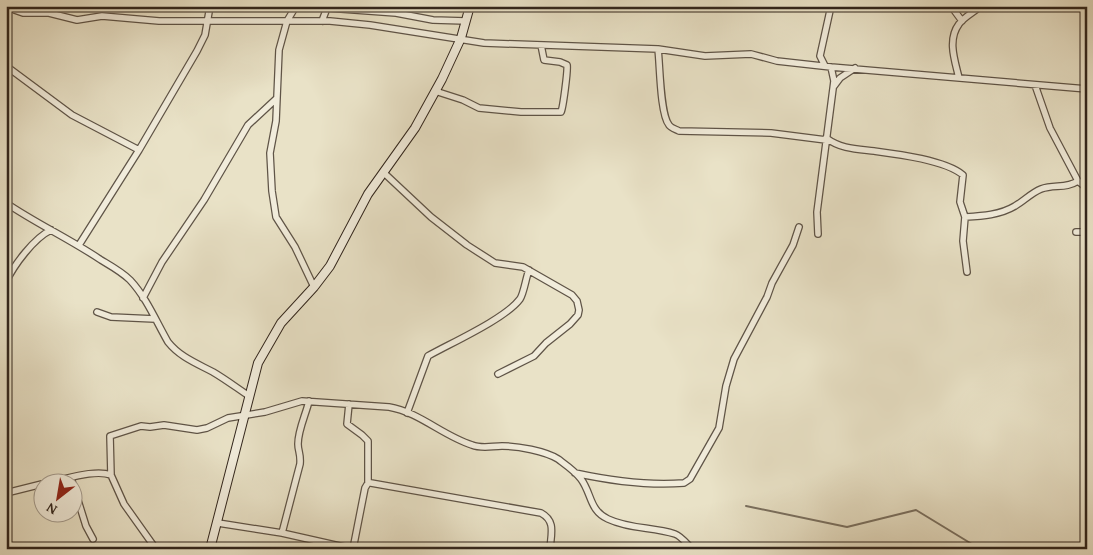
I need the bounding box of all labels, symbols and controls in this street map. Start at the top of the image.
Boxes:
north arrow [32,472,82,522]
text: N [42,498,60,520]

